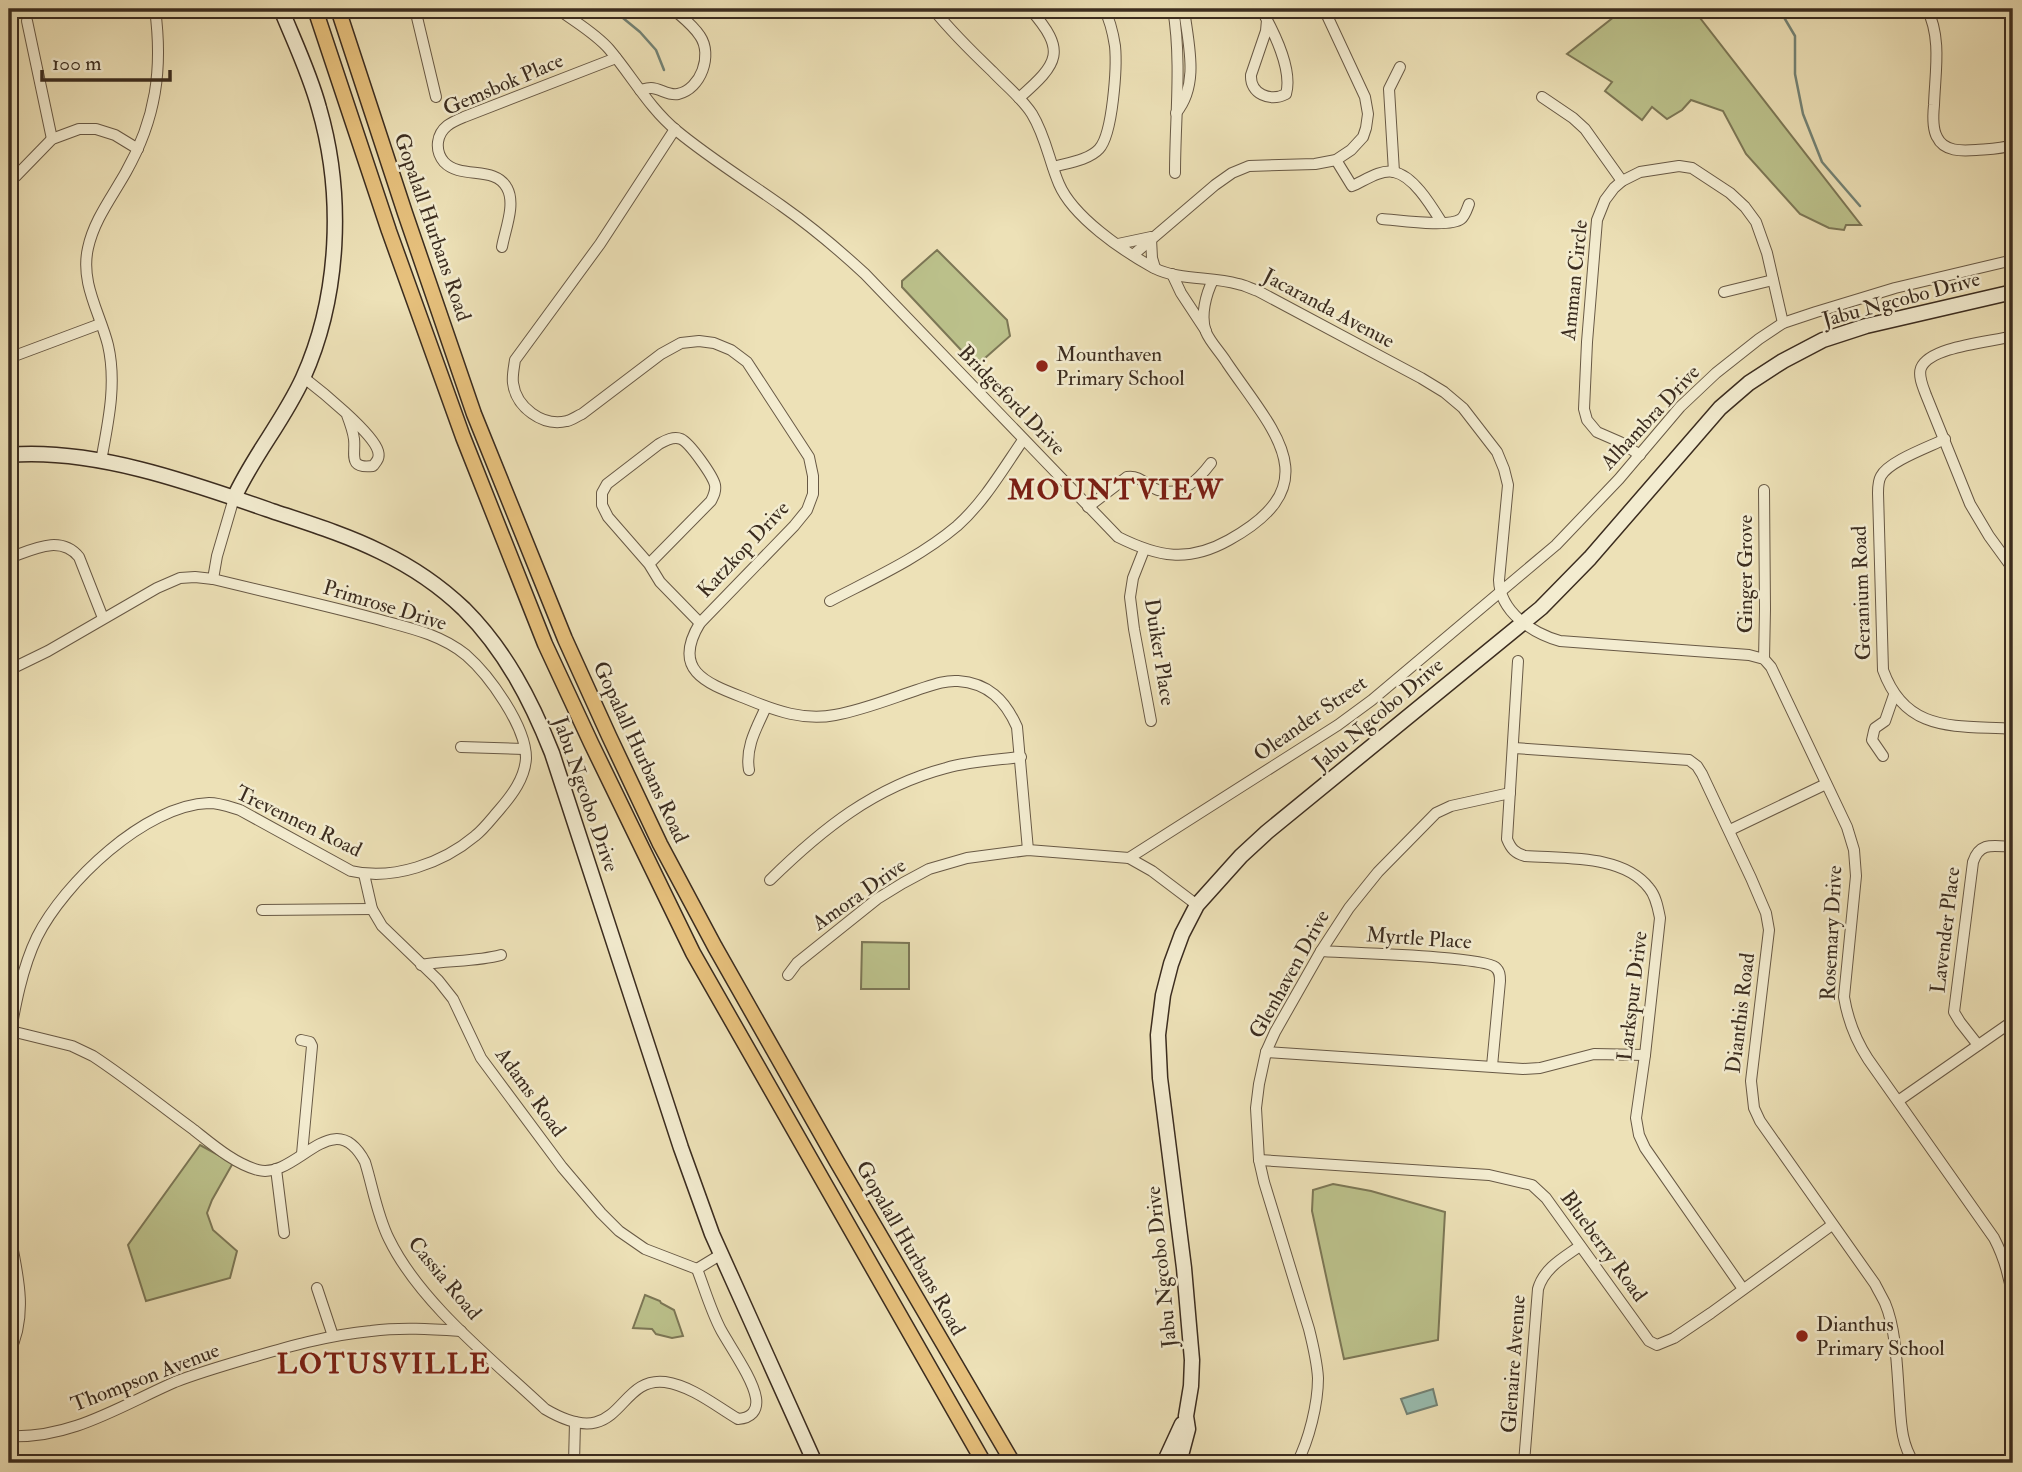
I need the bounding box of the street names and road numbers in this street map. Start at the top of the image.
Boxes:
street label: Gemsbok Place [439,47,568,122]
street label: Gopalall Hurbans Road [388,130,478,325]
street label: Amman Circle [1555,218,1594,343]
street label: Jacaranda Avenue [1257,262,1399,355]
street label: Jabu Ngcobo Drive [1818,265,1983,334]
street label: Bridgeford Drive [952,339,1071,462]
street label: Alhambra Drive [1594,359,1706,476]
street label: Katzkop Drive [691,495,795,604]
street label: Ginger Grove [1732,515,1759,633]
street label: Geranium Road [1846,525,1877,661]
street label: Primrose Drive [320,574,450,637]
street label: Duiker Place [1138,597,1181,708]
street label: Jabu Ngcobo Drive [1307,652,1449,778]
street label: Gopalall Hurbans Road [587,657,695,848]
street label: Oleander Street [1248,669,1372,767]
street label: Jabu Ngcobo Drive [546,712,625,875]
street label: Trevennen Road [231,779,367,864]
street label: Amora Drive [806,852,912,937]
street label: Rosemary Drive [1814,865,1849,1001]
street label: Lavender Place [1924,865,1967,995]
street label: Glenhaven Drive [1243,905,1336,1043]
street label: Myrtle Place [1365,921,1473,956]
street label: Larkspur Drive [1611,929,1654,1062]
street label: Dianthis Road [1720,951,1761,1075]
street label: Adams Road [488,1041,573,1143]
street label: Gopalall Hurbans Road [850,1156,972,1341]
street label: Jabu Ngcobo Drive [1140,1185,1184,1350]
street label: Blueberry Road [1554,1185,1653,1308]
street label: Cassia Road [402,1231,488,1326]
street label: Glenaire Avenue [1495,1294,1532,1434]
street label: Thompson Avenue [67,1337,223,1418]

